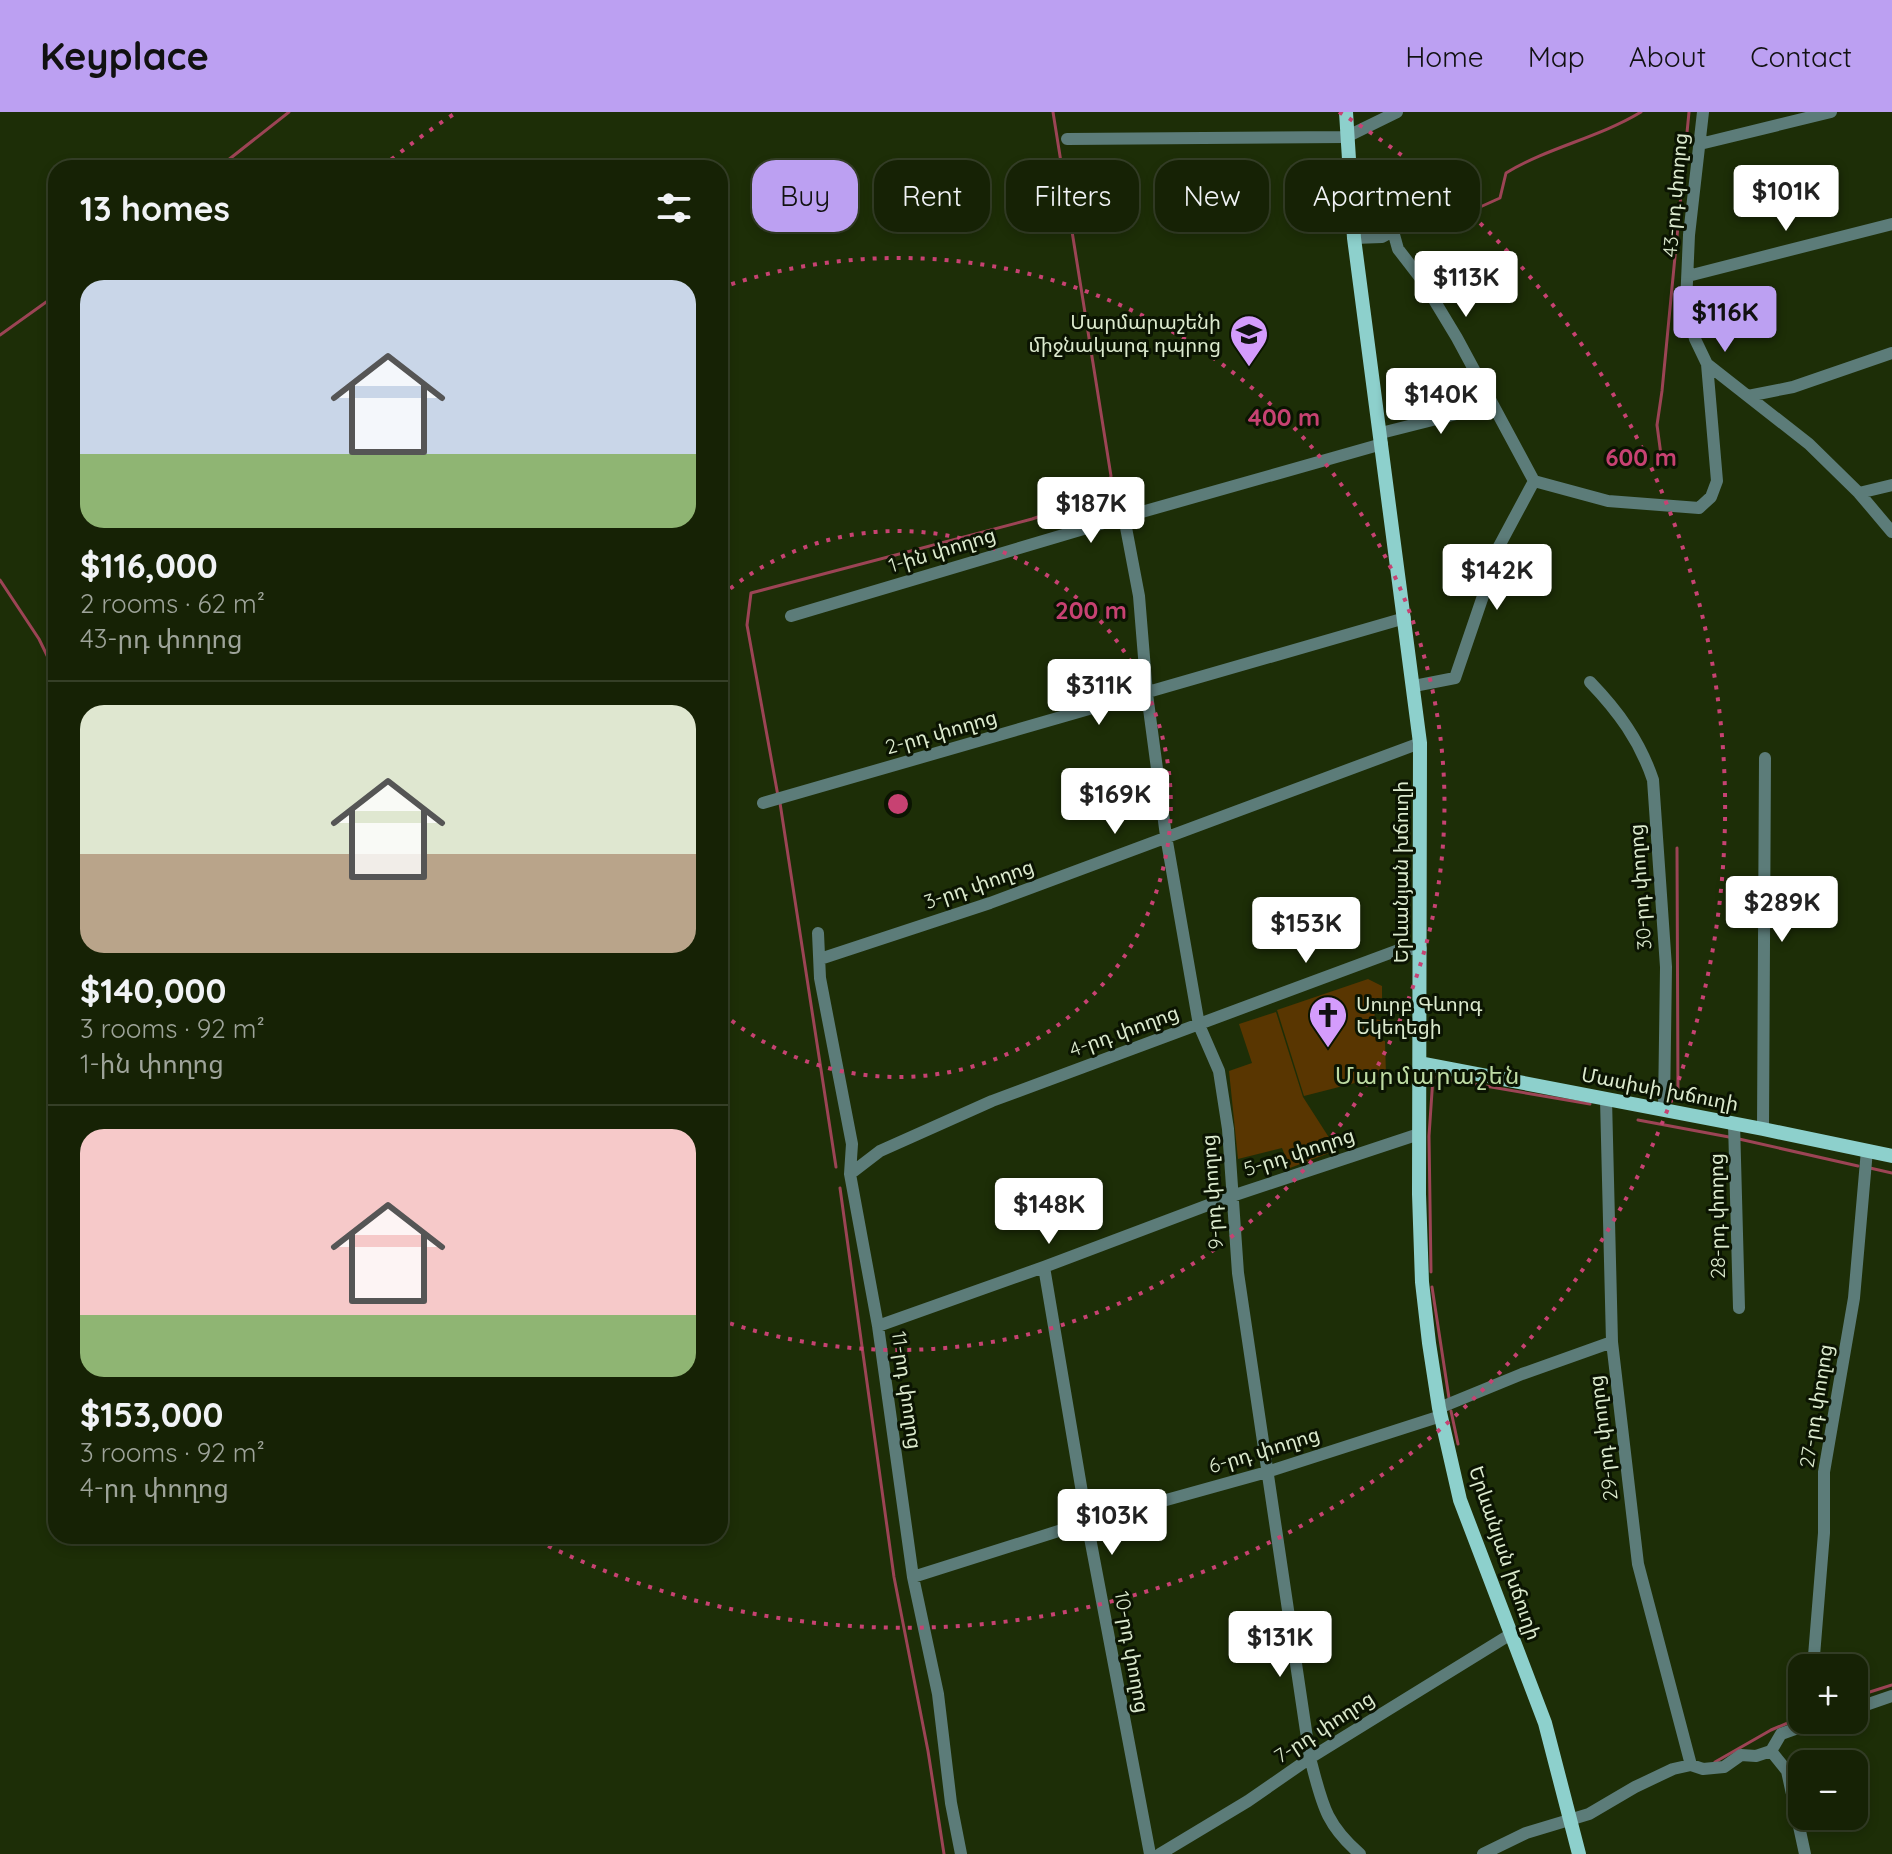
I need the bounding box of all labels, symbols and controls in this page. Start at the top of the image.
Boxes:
text: Keyplace [40,32,209,80]
text: Home [1405,39,1484,74]
text: Map [1528,39,1585,74]
text: About [1629,39,1706,74]
text: Contact [1750,39,1852,74]
street label: 43-րդ փողոց [1657,132,1692,258]
chip: Buy [752,160,858,232]
chip: Rent [874,160,990,232]
chip: Filters [1006,160,1139,232]
chip: New [1155,160,1269,232]
chip: Apartment [1285,160,1480,232]
pin: $101K [1730,165,1842,233]
text: $101K [1752,174,1820,207]
icon: filters [652,186,696,230]
text: 13 homes [80,187,230,230]
pin: $113K [1410,251,1522,319]
text: $113K [1433,260,1499,293]
pin: $116K [1669,286,1781,354]
text: $116K [1691,295,1759,328]
place label: Մարմարաշենի միջնակարգ դպրոց [1028,309,1221,357]
school or university icon: Մարմարաշենի միջնակարգ դպրոց [1228,313,1270,368]
icon: home [316,332,460,476]
pin: $140K [1385,368,1497,436]
text: $140K [1404,377,1478,410]
text: 400 m [1248,402,1320,432]
text: 600 m [1605,442,1677,472]
pin: $187K [1035,477,1147,545]
text: $187K [1055,486,1127,519]
street label: 1-ին փողոց [885,521,998,578]
text: $116,000 [80,544,218,587]
pin: $142K [1441,544,1553,612]
text: $142K [1461,553,1533,586]
text: 2 rooms · 62 m² [80,587,265,620]
text: 200 m [1055,595,1127,625]
text: 43-րդ փողոց [80,622,243,655]
pin: $311K [1043,659,1155,727]
text: $311K [1066,668,1132,701]
street label: 2-րդ փողոց [882,704,1000,759]
icon: home [316,757,460,901]
pin: $169K [1059,768,1171,836]
text: $169K [1079,777,1151,810]
street label: Երևանյան խճուղի [1388,781,1413,963]
centre of rings [884,790,912,818]
street label: 30-րդ փողոց [1623,823,1656,951]
street label: 3-րդ փողոց [921,853,1037,914]
pin: $289K [1726,876,1838,944]
text: $289K [1744,885,1820,918]
pin: $153K [1250,897,1362,965]
text: $153K [1270,906,1342,939]
text: $140,000 [80,969,226,1012]
place label: Սուրբ Գևորգ Եկեղեցի [1356,991,1483,1039]
church icon: Սուրբ Գևորգ Եկեղեցի [1307,994,1349,1049]
street label: 4-րդ փողոց [1066,999,1182,1062]
text: 3 rooms · 92 m² [80,1012,265,1045]
text: 1-ին փողոց [80,1047,224,1080]
district label: Մարմարաշեն [1335,1060,1521,1090]
street label: Մասիսի խճուղի [1579,1061,1741,1116]
street label: 5-րդ փողոց [1240,1122,1357,1181]
street label: 9-րդ փողոց [1195,1134,1228,1250]
street label: 28-րդ փողոց [1703,1153,1730,1279]
pin: $148K [993,1178,1105,1246]
icon: home [316,1181,460,1325]
text: $148K [1013,1187,1085,1220]
street label: 11-րդ փողոց [887,1329,928,1450]
street label: 27-րդ փողոց [1793,1342,1838,1470]
street label: 29-րդ փողոց [1582,1374,1623,1502]
text: $153,000 [80,1393,223,1436]
street label: 6-րդ փողոց [1205,1421,1322,1478]
text: 3 rooms · 92 m² [80,1436,265,1469]
street label: Երևանյան խճուղի [1464,1463,1547,1643]
text: 4-րդ փողոց [80,1471,229,1504]
pin: $103K [1056,1489,1168,1557]
text: $103K [1076,1498,1148,1531]
street label: 10-րդ փողոց [1109,1589,1156,1715]
pin: $131K [1224,1611,1336,1679]
text: $131K [1247,1620,1313,1653]
map controls [1788,1654,1868,1830]
button: + [1788,1654,1868,1734]
street label: 7-րդ փողոց [1269,1685,1378,1768]
button: − [1788,1750,1868,1830]

